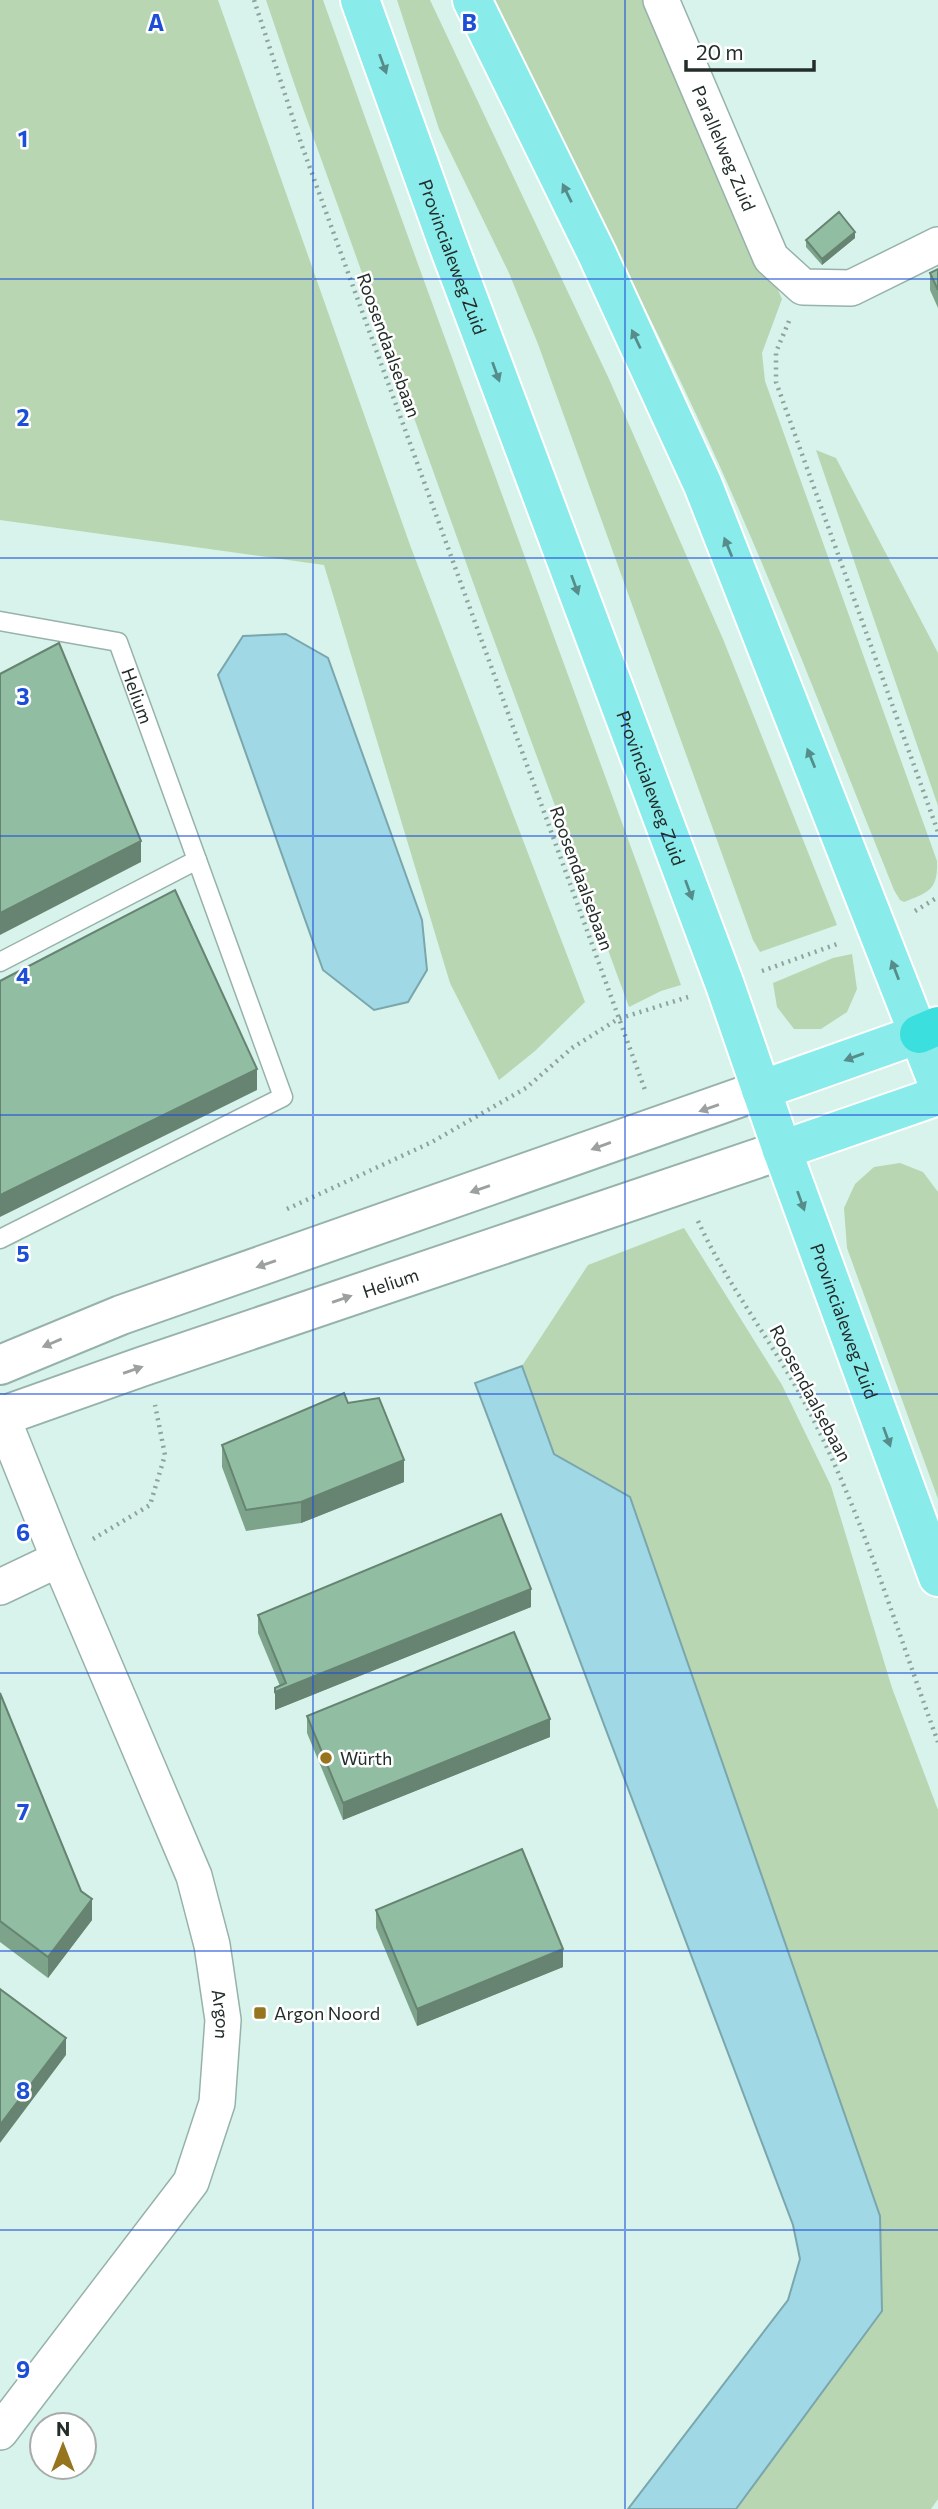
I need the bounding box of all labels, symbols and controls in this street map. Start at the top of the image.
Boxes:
text: A [148,8,165,36]
text: B [461,8,477,36]
scale bar [686,28,814,72]
text: 20 m [696,39,744,64]
one-way arrow [378,54,389,75]
street label: Parallelweg Zuid [688,82,761,214]
text: 1 [18,124,28,152]
street label: Provincialeweg Zuid [414,176,492,337]
one-way arrow [562,183,573,203]
street label: Roosendaalsebaan [353,270,425,420]
one-way arrow [630,329,642,349]
one-way arrow [491,361,502,382]
text: 2 [16,403,30,431]
one-way arrow [722,536,733,557]
one-way arrow [570,574,581,595]
street label: Helium [117,665,158,727]
text: 3 [16,682,30,710]
street label: Provincialeweg Zuid [612,707,690,868]
one-way arrow [806,748,817,769]
street label: Roosendaalsebaan [546,803,618,953]
one-way arrow [684,879,695,900]
one-way arrow [889,960,900,981]
text: 4 [16,961,30,989]
one-way arrow [844,1052,865,1063]
one-way arrow [699,1103,720,1114]
one-way arrow [591,1141,612,1152]
one-way arrow [470,1184,491,1195]
one-way arrow [795,1190,806,1211]
text: 5 [16,1239,30,1267]
street label: Provincialeweg Zuid [806,1240,883,1402]
one-way arrow [255,1259,276,1270]
street label: Helium [359,1263,421,1302]
one-way arrow [332,1293,353,1304]
street label: Roosendaalsebaan [766,1321,856,1465]
one-way arrow [42,1338,63,1349]
one-way arrow [123,1364,144,1375]
one-way arrow [882,1427,893,1448]
text: 6 [16,1518,30,1546]
place label: Würth [340,1747,392,1769]
marker: Würth [318,1750,334,1766]
text: 7 [17,1797,29,1825]
street label: Argon [208,1988,234,2040]
place label: Argon Noord [274,2002,380,2024]
marker: Argon Noord [252,2005,268,2021]
text: 8 [16,2076,30,2104]
text: 9 [16,2355,30,2383]
north arrow [28,2411,98,2481]
text: N [56,2417,70,2440]

